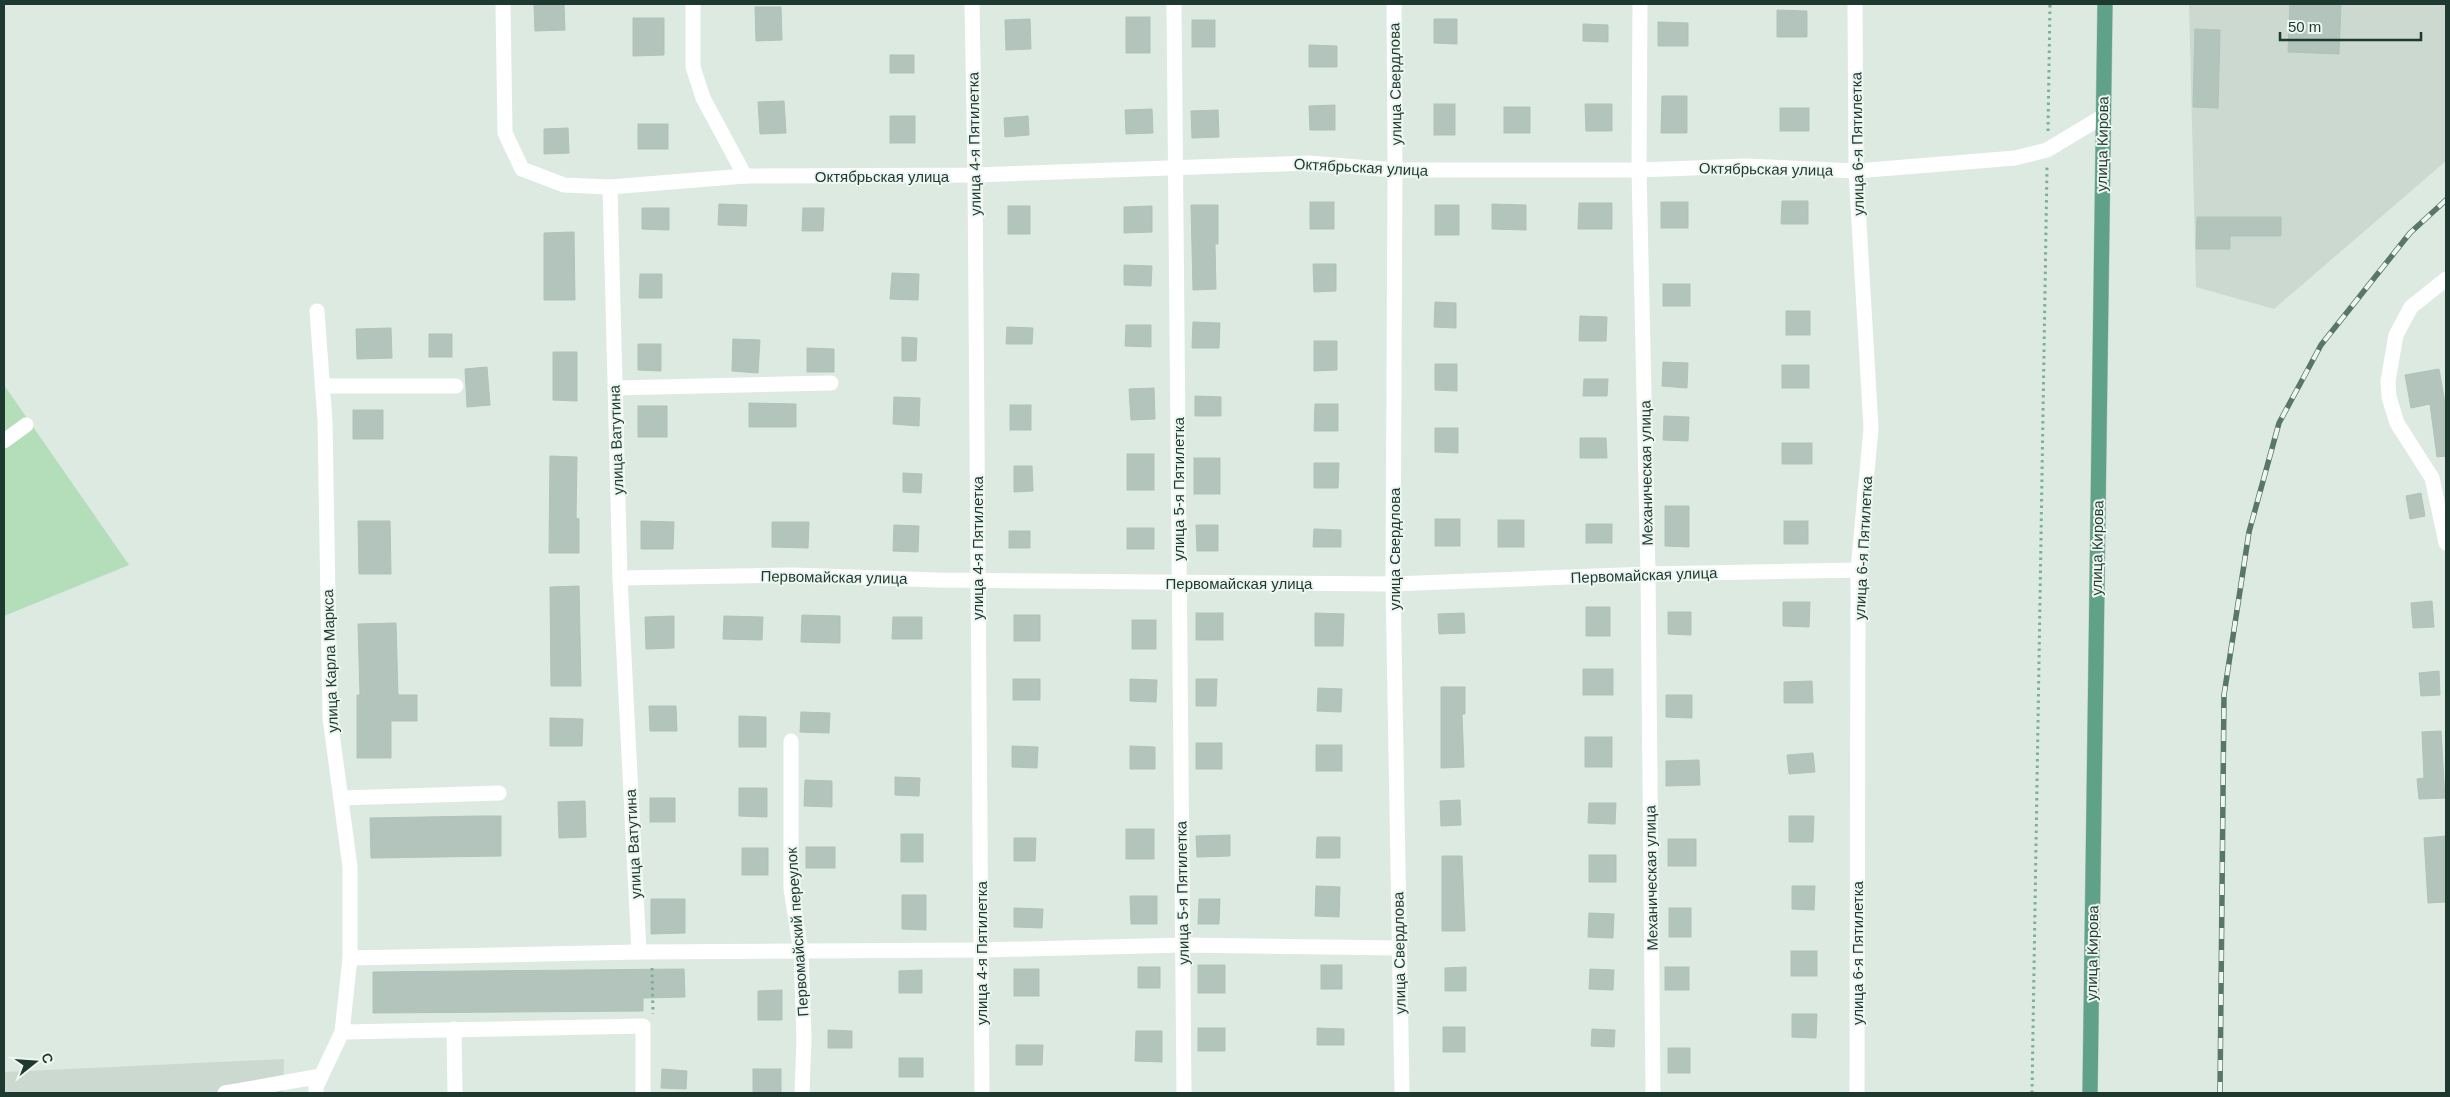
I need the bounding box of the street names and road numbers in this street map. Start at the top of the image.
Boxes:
street label: улица Свердлова [1385,22,1405,145]
street label: улица 4-я Пятилетка [964,71,984,216]
street label: улица 6-я Пятилетка [1847,71,1867,216]
street label: улица Кирова [2093,96,2111,192]
street label: Октябрьская улица [1293,155,1429,179]
street label: Октябрьская улица [1699,159,1834,179]
street label: Октябрьская улица [815,168,950,185]
street label: улица Ватутина [606,384,626,495]
street label: Механическая улица [1636,399,1656,546]
street label: улица 5-я Пятилетка [1170,416,1187,561]
street label: улица 4-я Пятилетка [969,475,986,620]
street label: улица 6-я Пятилетка [1851,475,1875,620]
street label: улица Свердлова [1386,487,1403,610]
street label: улица Кирова [2088,500,2106,596]
street label: Первомайская улица [1570,564,1718,586]
street label: Первомайская улица [760,567,908,587]
street label: Первомайская улица [1166,575,1313,592]
street label: улица Карла Маркса [319,588,341,733]
street label: улица Ватутина [622,788,644,899]
street label: Механическая улица [1641,804,1661,951]
street label: улица 5-я Пятилетка [1172,820,1192,965]
street label: Первомайский переулок [783,846,811,1017]
street label: улица 4-я Пятилетка [973,880,990,1025]
street label: улица 6-я Пятилетка [1849,880,1866,1025]
street label: улица Свердлова [1389,891,1409,1014]
street label: улица Кирова [2083,905,2101,1001]

